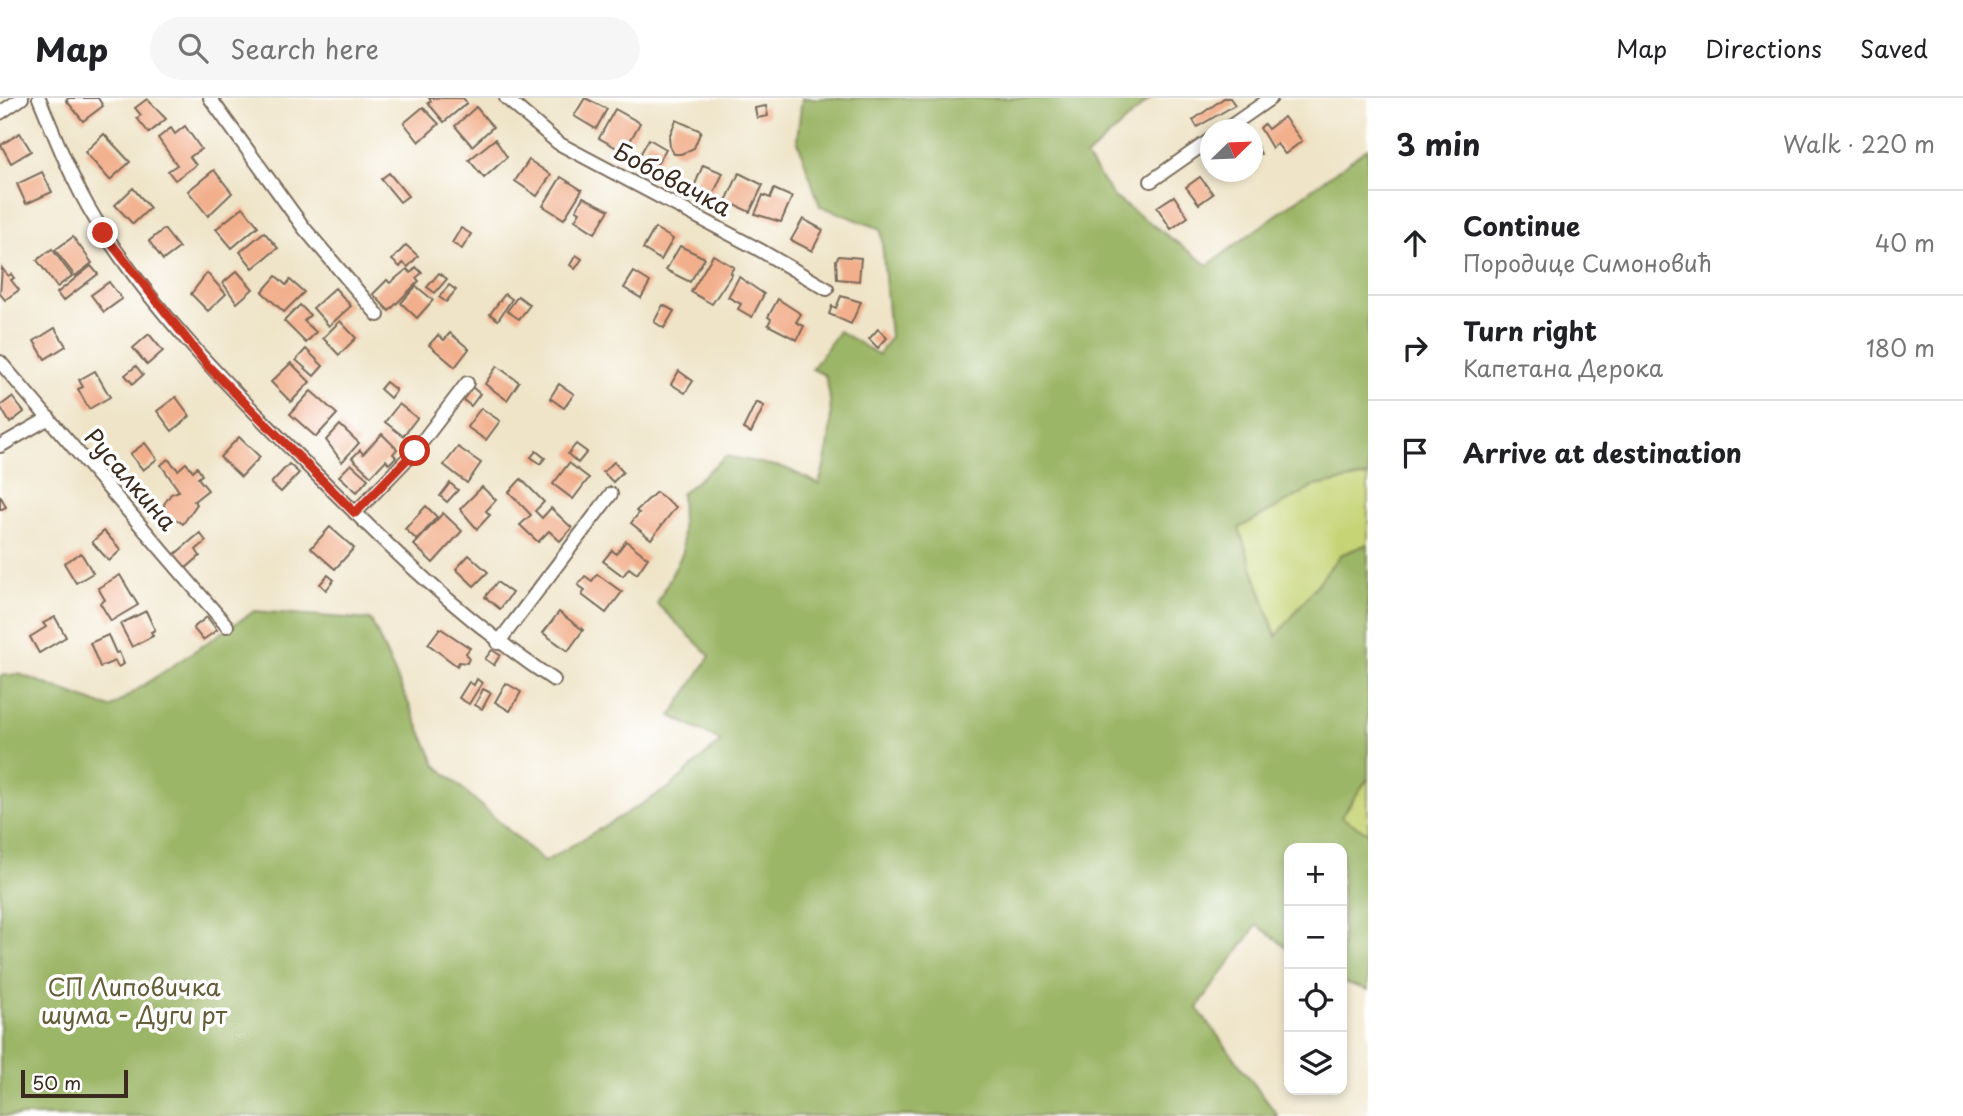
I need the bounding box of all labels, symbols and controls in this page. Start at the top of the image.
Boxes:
search box [150,17,640,80]
text: Map [35,23,108,73]
icon: search [174,29,212,67]
text: Search here [230,29,379,68]
text: Map [1616,30,1667,66]
text: Directions [1705,30,1822,66]
text: Saved [1860,30,1928,66]
north arrow [1200,119,1263,182]
text: 3 min [1396,121,1481,166]
text: Walk · 220 m [1783,126,1935,161]
street label: Бобовачка [608,132,738,224]
text: Continue [1463,206,1580,245]
route end [87,217,118,248]
icon: ahead [1396,224,1434,262]
text: 40 m [1875,225,1935,260]
text: Породице Симоновић [1463,245,1712,280]
text: Turn right [1463,311,1597,350]
icon: right [1396,329,1434,367]
text: 180 m [1866,330,1935,365]
text: Капетана Дерока [1463,350,1663,385]
street label: Русалкина [77,419,186,538]
text: Arrive at destination [1463,433,1742,472]
icon: arrive [1396,434,1434,472]
route start [399,435,430,466]
map controls [1284,843,1347,1095]
button: + [1284,843,1347,906]
button: − [1284,906,1347,969]
park label: СП Липовичка шума - Дуги рт [41,968,228,1032]
button: locate [1284,969,1347,1032]
button: layers [1284,1032,1347,1095]
scale bar [21,1067,128,1099]
text: 50 m [32,1068,81,1096]

